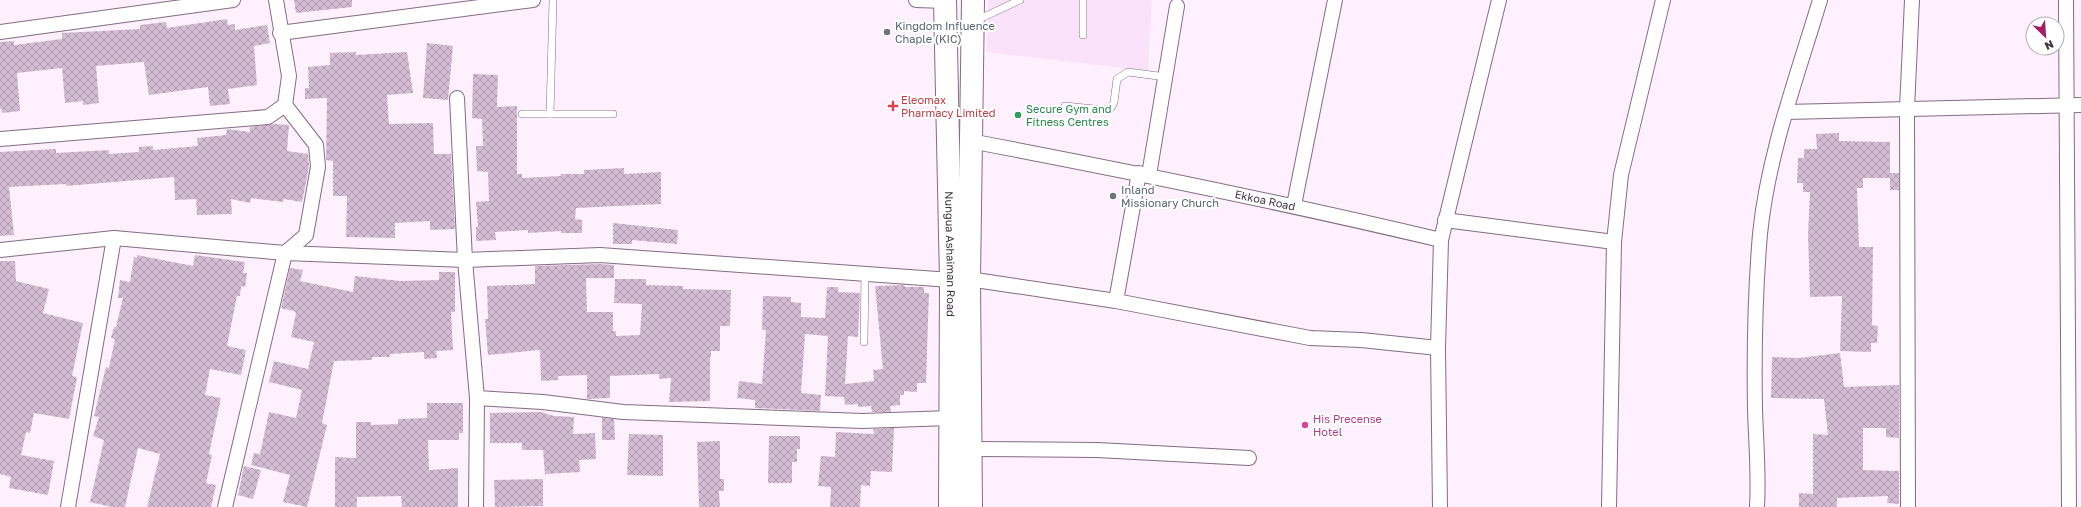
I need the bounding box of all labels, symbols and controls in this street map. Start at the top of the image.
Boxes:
north arrow [2025,16,2065,56]
place label: Kingdom Influence Chaple (KIC) [895,19,995,45]
marker: Kingdom Influence Chaple (KIC) [882,27,892,37]
text: N [2043,38,2056,53]
place label: Eleomax Pharmacy Limited [901,93,996,119]
marker: Eleomax Pharmacy Limited [888,101,898,111]
place label: Secure Gym and Fitness Centres [1026,102,1112,128]
marker: Secure Gym and Fitness Centres [1013,110,1023,120]
place label: Inland Missionary Church [1121,183,1219,209]
street label: Ekkoa Road [1234,187,1297,213]
street label: Nungua Ashaiman Road [943,191,958,317]
marker: Inland Missionary Church [1108,191,1118,201]
place label: His Precense Hotel [1313,412,1382,438]
marker: His Precense Hotel [1300,420,1310,430]

